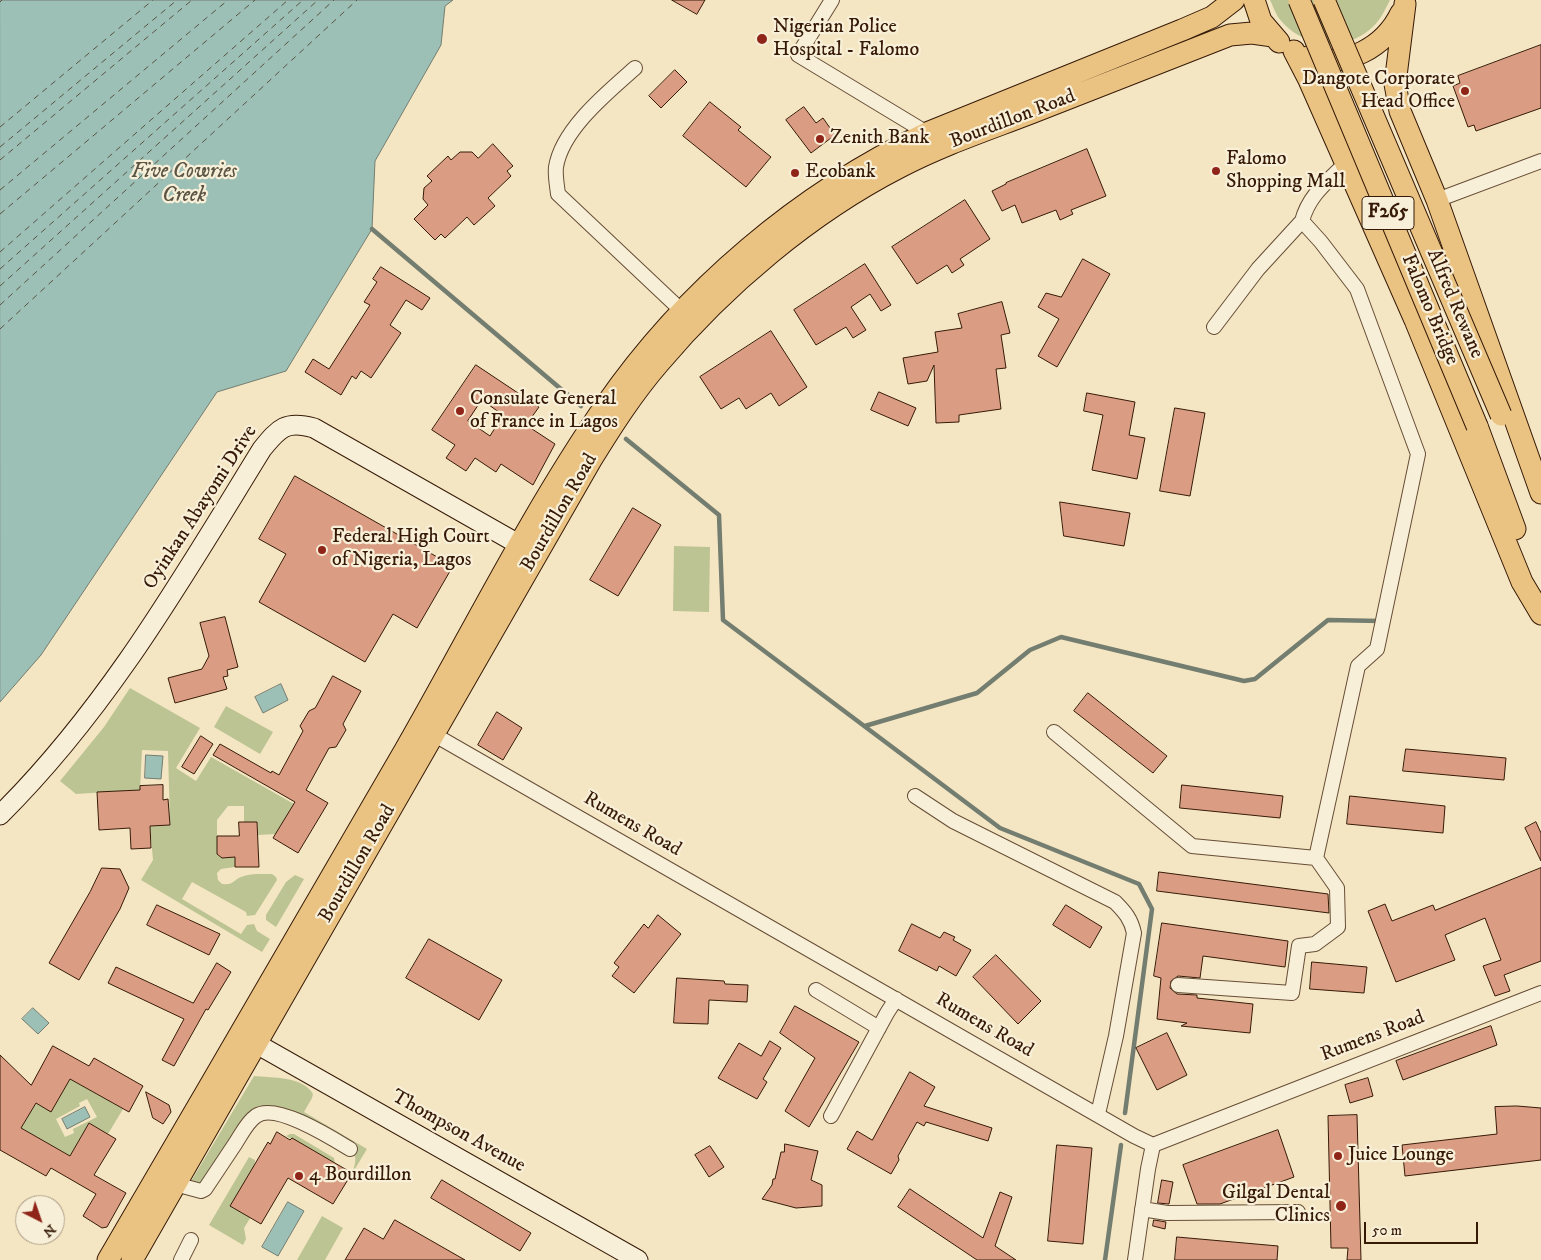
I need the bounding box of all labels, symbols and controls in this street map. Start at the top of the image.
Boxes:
place label: Nigerian Police Hospital - Falomo [773,16,919,63]
marker: Nigerian Police Hospital - Falomo [755,32,769,46]
place label: Dangote Corporate Head Office [1302,68,1455,115]
street label: Bourdillon Road [947,85,1079,155]
marker: Dangote Corporate Head Office [1459,85,1471,97]
place label: Zenith Bank [830,127,929,151]
marker: Zenith Bank [814,133,826,145]
place label: Falomo Shopping Mall [1226,148,1345,195]
water label: Five Cowries Creek [131,160,237,210]
place label: Ecobank [805,161,876,185]
marker: Falomo Shopping Mall [1210,165,1222,177]
marker: Ecobank [789,167,801,179]
road number: F265 [1362,197,1414,230]
street label: Alfred Rewane [1420,246,1488,362]
street label: Falomo Bridge [1395,251,1463,369]
place label: Consulate General of France in Lagos [470,388,618,435]
marker: Consulate General of France in Lagos [454,405,466,417]
street label: Oyinkan Abayomi Drive [139,421,263,595]
street label: Bourdillon Road [517,450,603,576]
place label: Federal High Court of Nigeria, Lagos [332,526,490,573]
marker: Federal High Court of Nigeria, Lagos [316,544,328,556]
street label: Rumens Road [579,787,685,863]
street label: Bourdillon Road [315,801,401,927]
street label: Rumens Road [931,988,1037,1064]
street label: Rumens Road [1318,1006,1428,1068]
street label: Thompson Avenue [387,1085,529,1179]
place label: Juice Lounge [1348,1144,1454,1168]
marker: Juice Lounge [1332,1150,1344,1162]
place label: 4 Bourdillon [309,1164,411,1188]
marker: 4 Bourdillon [293,1170,305,1182]
place label: Gilgal Dental Clinics [1222,1182,1330,1229]
north arrow [15,1195,65,1245]
marker: Gilgal Dental Clinics [1334,1199,1348,1213]
scale bar [1366,1212,1480,1244]
text: N [39,1220,59,1241]
text: 50 m [1372,1221,1402,1240]

